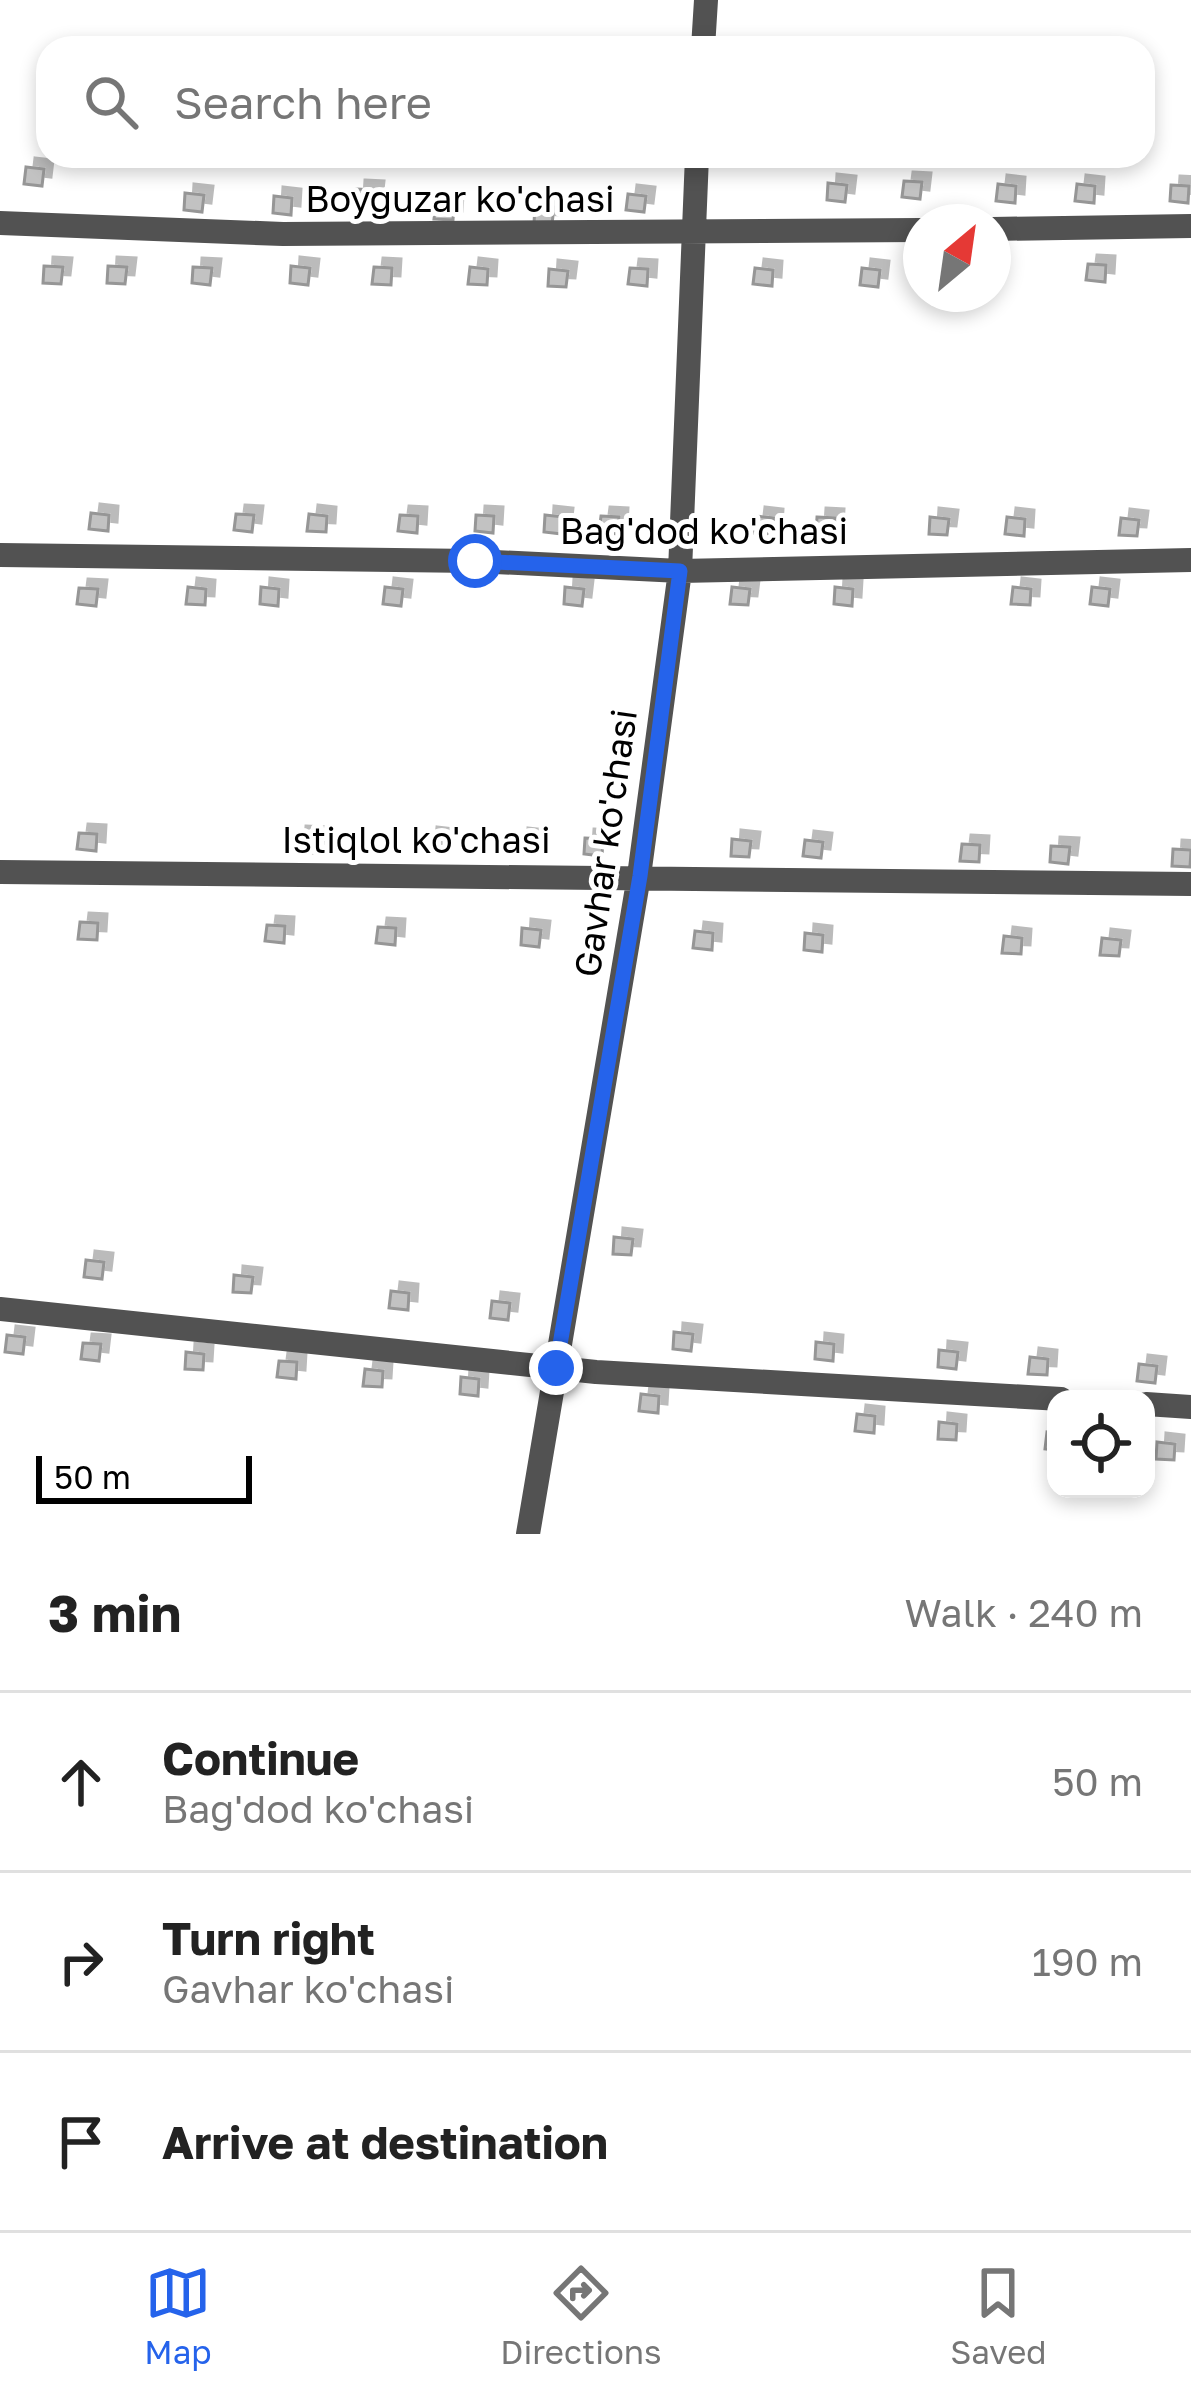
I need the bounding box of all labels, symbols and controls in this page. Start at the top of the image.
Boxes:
search box [36,36,1155,168]
icon: search [78,69,144,135]
text: Search here [174,75,432,129]
street label: Boyguzar ko'chasi [305,177,615,220]
north arrow [903,204,1011,312]
street label: Bag'dod ko'chasi [560,509,848,552]
route start [448,534,502,588]
street label: Gavhar ko'chasi [565,706,645,980]
street label: Istiqlol ko'chasi [281,818,551,861]
route end [529,1341,583,1395]
map controls [1047,1390,1155,1498]
button: locate [1047,1390,1155,1498]
scale bar [36,1450,252,1503]
text: 50 m [54,1457,131,1496]
text: 3 min [48,1582,181,1643]
text: Walk · 240 m [905,1589,1143,1636]
text: Continue [162,1731,359,1785]
icon: ahead [48,1749,114,1815]
text: 50 m [1052,1758,1143,1805]
text: Bag'dod ko'chasi [162,1785,474,1832]
text: Turn right [162,1911,375,1965]
icon: right [48,1929,114,1995]
text: 190 m [1032,1938,1143,1985]
text: Gavhar ko'chasi [162,1965,454,2012]
icon: arrive [48,2109,114,2175]
text: Arrive at destination [162,2115,608,2169]
tab: Map [144,2260,212,2371]
tab: Directions [500,2260,662,2371]
tab: Saved [950,2260,1047,2371]

